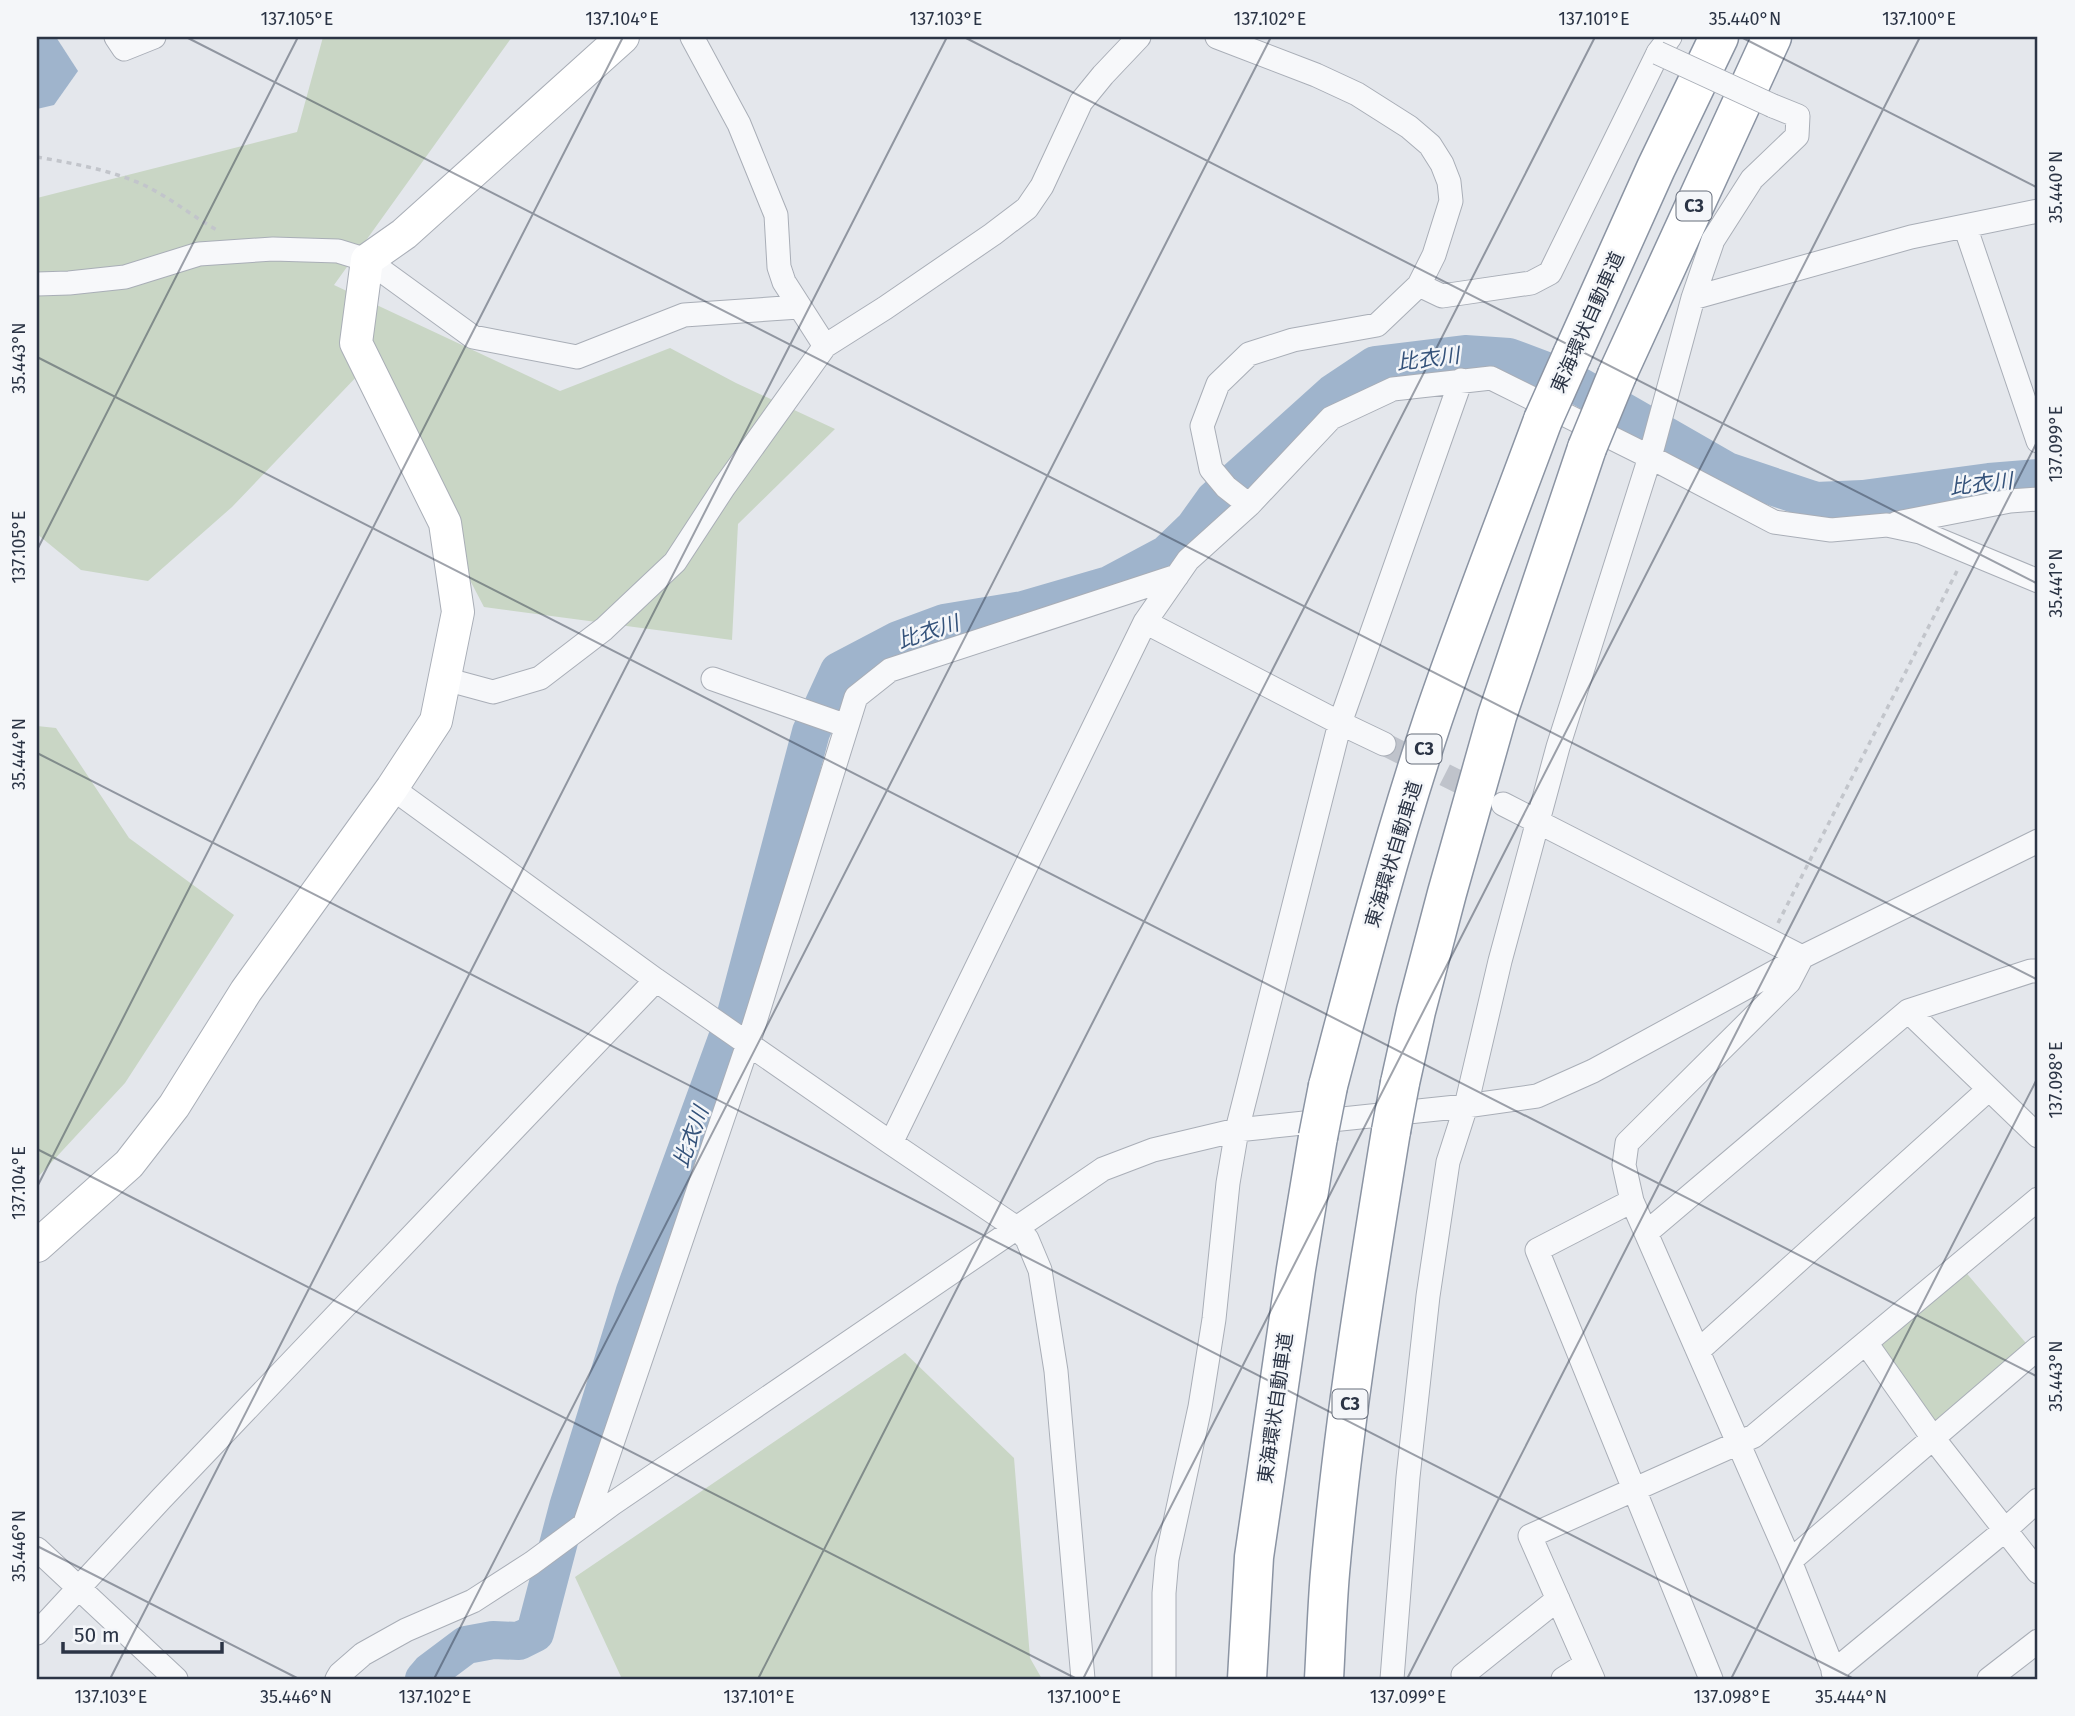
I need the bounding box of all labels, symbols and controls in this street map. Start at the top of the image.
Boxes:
text: 137.105°E [261,8,333,30]
text: 137.104°E [585,8,659,30]
text: 137.103°E [910,8,982,30]
text: 137.102°E [1234,8,1306,30]
text: 137.101°E [1558,8,1630,30]
text: 35.440°N [1709,8,1781,30]
text: 137.100°E [1882,8,1956,30]
text: 35.440°N [2045,151,2067,223]
road number: C3 [1676,191,1712,220]
street label: 東海環状自動車道 [1546,248,1629,396]
text: 35.443°N [8,322,30,394]
water label: 比衣川 [1395,342,1463,376]
text: 137.099°E [2045,406,2067,482]
water label: 比衣川 [1948,468,2016,500]
text: 137.105°E [8,511,30,583]
text: 35.441°N [2045,548,2067,618]
water label: 比衣川 [894,609,964,654]
text: 35.444°N [8,718,30,790]
road number: C3 [1406,734,1442,764]
street label: 東海環状自動車道 [1360,778,1427,930]
text: 137.098°E [2045,1041,2067,1119]
water label: 比衣川 [668,1101,715,1171]
text: 137.104°E [8,1146,30,1220]
street label: 東海環状自動車道 [1254,1331,1297,1485]
text: 35.443°N [2045,1340,2067,1412]
road number: C3 [1332,1390,1368,1419]
text: 35.446°N [8,1510,30,1582]
scale bar [63,1611,222,1655]
text: 50 m [74,1622,120,1648]
text: 137.103°E [75,1686,147,1708]
text: 35.446°N [260,1686,332,1708]
text: 137.102°E [399,1686,471,1708]
text: 137.101°E [723,1686,795,1708]
text: 137.100°E [1047,1686,1121,1708]
text: 137.099°E [1370,1686,1446,1708]
text: 137.098°E [1693,1686,1771,1708]
text: 35.444°N [1815,1686,1887,1708]

